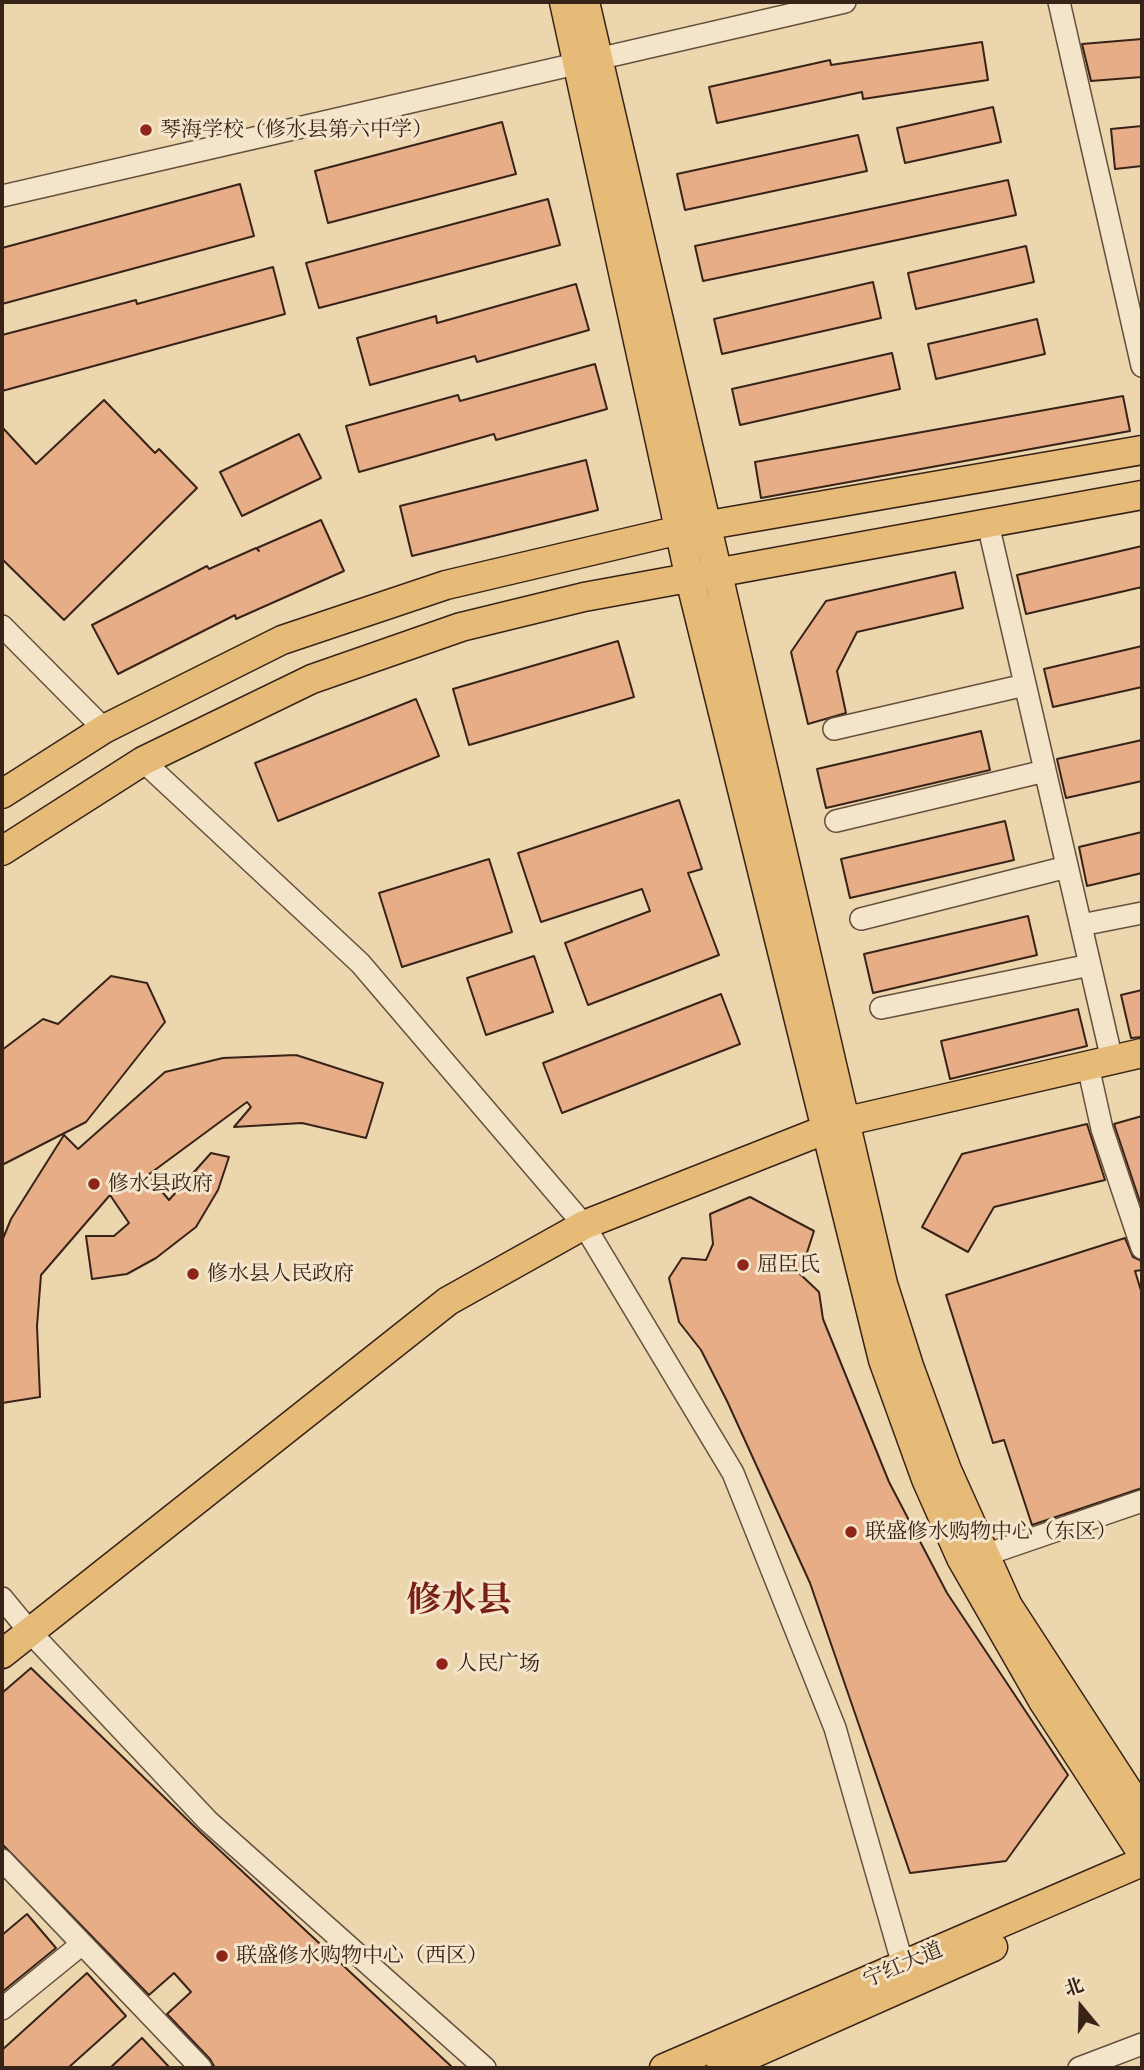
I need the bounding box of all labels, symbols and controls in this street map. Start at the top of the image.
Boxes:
place label: 琴海学校（修水县第六中学） [160,117,433,143]
marker: 琴海学校（修水县第六中学） [138,122,154,138]
place label: 修水县政府 [108,1171,213,1197]
marker: 修水县政府 [86,1176,102,1192]
place label: 屈臣氏 [757,1252,820,1278]
marker: 屈臣氏 [735,1257,751,1273]
place label: 修水县人民政府 [207,1261,354,1287]
marker: 修水县人民政府 [185,1266,201,1282]
place label: 联盛修水购物中心（东区） [865,1519,1117,1545]
marker: 联盛修水购物中心（东区） [843,1524,859,1540]
district label: 修水县 [407,1580,511,1622]
place label: 人民广场 [456,1651,540,1677]
marker: 人民广场 [434,1656,450,1672]
street label: 宁红大道 [859,1937,947,1993]
place label: 联盛修水购物中心（西区） [236,1943,488,1969]
marker: 联盛修水购物中心（西区） [214,1948,230,1964]
north arrow [1046,1972,1116,2042]
text: 北 [1061,1973,1087,2001]

